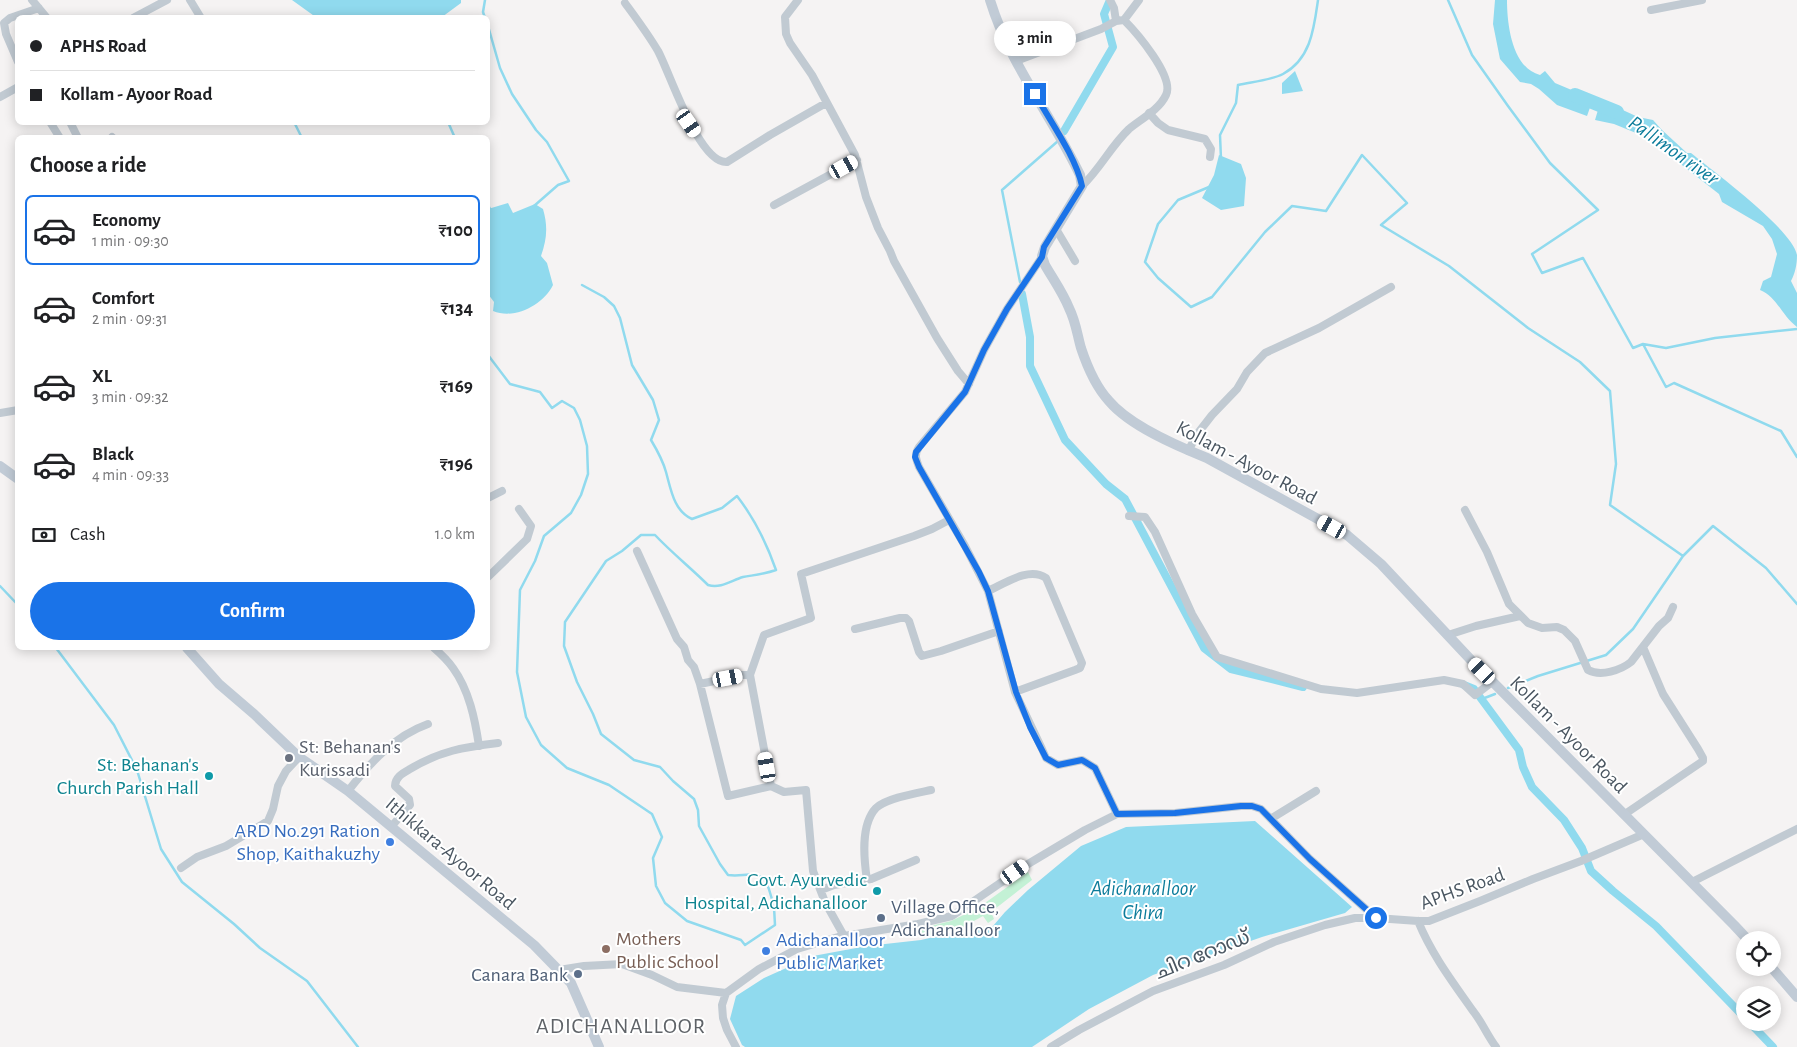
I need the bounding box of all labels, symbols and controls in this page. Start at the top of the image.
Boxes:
callout: 3 min [994,22,1076,56]
text: 3 min [1018,30,1052,46]
text: APHS Road [60,37,147,56]
route end [1024,83,1046,105]
text: Kollam - Ayoor Road [60,85,212,104]
car [674,106,703,140]
water label: Pallimon river [1625,112,1724,190]
car [827,153,860,181]
text: Choose a ride [30,154,146,176]
icon: car [32,208,77,253]
text: Economy [92,211,161,230]
text: ₹100 [438,221,473,240]
text: 1 min · 09:30 [92,233,169,249]
icon: car [32,286,77,331]
text: Comfort [92,289,154,308]
text: ₹134 [440,299,473,318]
text: 2 min · 09:31 [92,311,168,327]
icon: car [32,364,77,409]
text: XL [92,367,112,386]
text: ₹169 [440,377,473,396]
text: 3 min · 09:32 [92,389,169,405]
street label: Kollam - Ayoor Road [1173,417,1320,508]
icon: car [32,442,77,487]
text: Black [92,445,134,464]
text: ₹196 [440,455,473,474]
text: 4 min · 09:33 [92,467,169,483]
car [1315,513,1348,541]
icon: cash [30,521,58,549]
text: Cash [70,525,106,544]
text: 1.0 km [435,526,475,542]
button: Confirm [30,582,475,640]
car [1466,655,1497,687]
car [711,668,744,688]
street label: Kollam - Ayoor Road [1506,672,1631,797]
place label: St: Behanan's Kurissadi [299,737,401,780]
car [757,751,776,783]
marker: St: Behanan's Kurissadi [283,752,295,764]
place label: St: Behanan's Church Parish Hall [57,755,199,798]
marker: St: Behanan's Church Parish Hall [203,770,215,782]
street label: Ithikkara-Ayoor Road [382,794,519,914]
place label: ARD No.291 Ration Shop, Kaithakuzhy [235,821,380,864]
marker: ARD No.291 Ration Shop, Kaithakuzhy [384,836,396,848]
car [998,857,1031,887]
street label: APHS Road [1417,864,1507,913]
place label: Govt. Ayurvedic Hospital, Adichanalloor [684,870,868,913]
water label: Adichanalloor Chira [1090,878,1196,923]
marker: Govt. Ayurvedic Hospital, Adichanalloor [871,885,883,897]
place label: Village Office, Adichanalloor [891,897,1000,940]
route start [1365,907,1387,929]
marker: Village Office, Adichanalloor [875,912,887,924]
street label: ചിറ റോഡ് [1152,924,1254,983]
place label: Mothers Public School [616,929,719,972]
place label: Adichanalloor Public Market [776,930,885,973]
map controls [1736,931,1781,1031]
button: locate [1736,931,1781,976]
marker: Mothers Public School [600,943,612,955]
marker: Adichanalloor Public Market [760,945,772,957]
place label: Canara Bank [471,965,568,985]
marker: Canara Bank [572,968,584,980]
button: layers [1736,986,1781,1031]
district label: ADICHANALLOOR [536,1015,706,1037]

